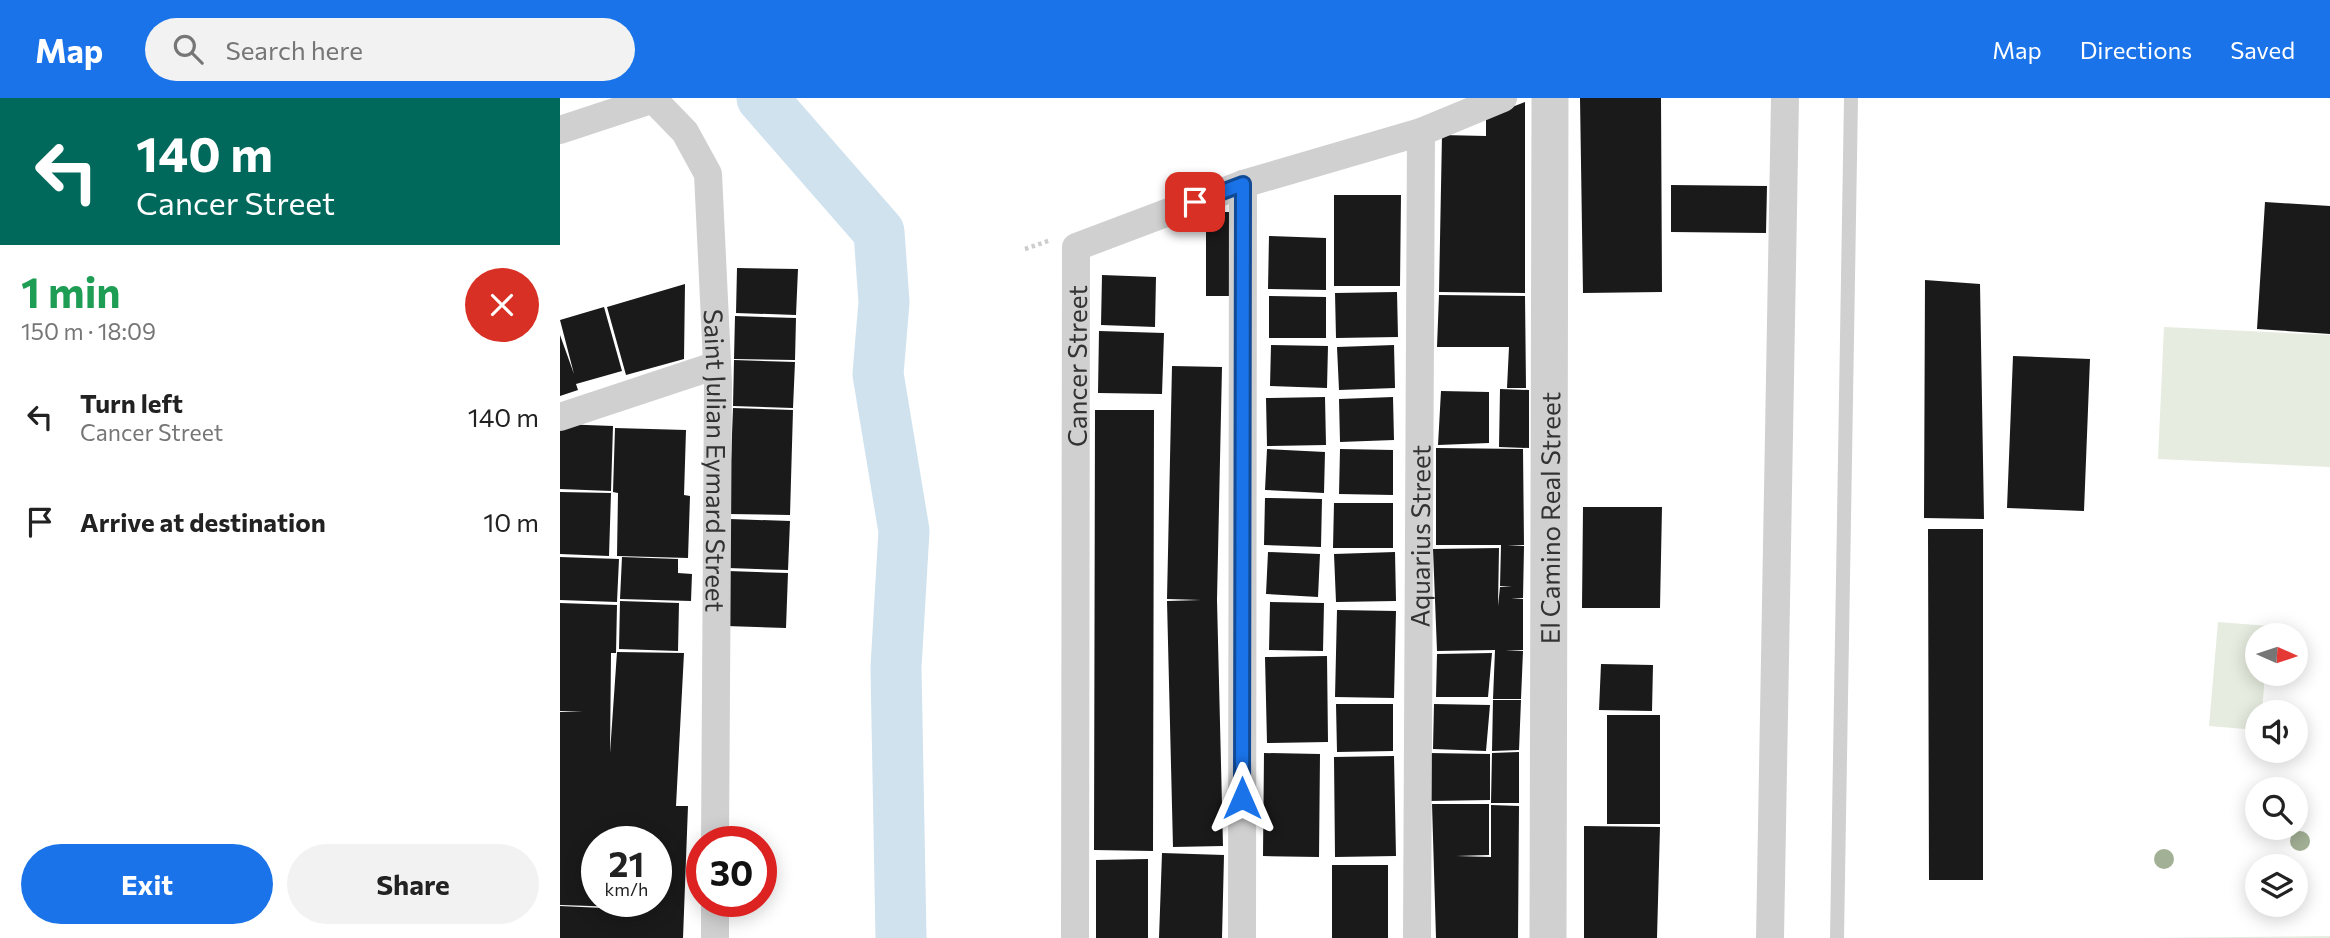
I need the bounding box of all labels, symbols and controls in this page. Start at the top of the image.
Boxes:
search box [145,18,635,81]
text: Map [35,29,103,70]
icon: search [169,30,207,68]
text: Search here [225,34,363,65]
text: Map [1992,35,2042,64]
text: Directions [2080,35,2192,64]
text: Saved [2230,35,2295,64]
text: 140 m [136,122,273,182]
icon: left [21,126,112,217]
pin [1165,172,1225,232]
text: Cancer Street [136,182,335,222]
icon: arrive [1176,183,1214,221]
text: 1 min [21,265,121,317]
button: close [465,268,539,342]
street label: Cancer Street [1060,285,1091,447]
street label: Saint Julian Eymard Street [699,308,734,612]
text: 150 m · 18:09 [21,317,156,345]
text: Turn left [80,387,183,418]
street label: El Camino Real Street [1533,392,1565,644]
icon: left [21,398,59,436]
text: 140 m [468,401,539,432]
text: Cancer Street [80,418,223,446]
street label: Aquarius Street [1403,445,1435,627]
icon: arrive [21,503,59,541]
text: Arrive at destination [80,506,326,537]
text: 10 m [483,506,539,537]
north arrow [2245,623,2308,686]
map controls [2245,623,2308,917]
button: sound [2245,700,2308,763]
position arrow [1205,761,1279,835]
button: search [2245,777,2308,840]
speed limit sign: 30 [686,826,777,917]
text: 21 [609,841,644,884]
button: Exit [21,844,273,924]
button: Share [287,844,539,924]
button: layers [2245,854,2308,917]
text: km/h [605,878,648,900]

